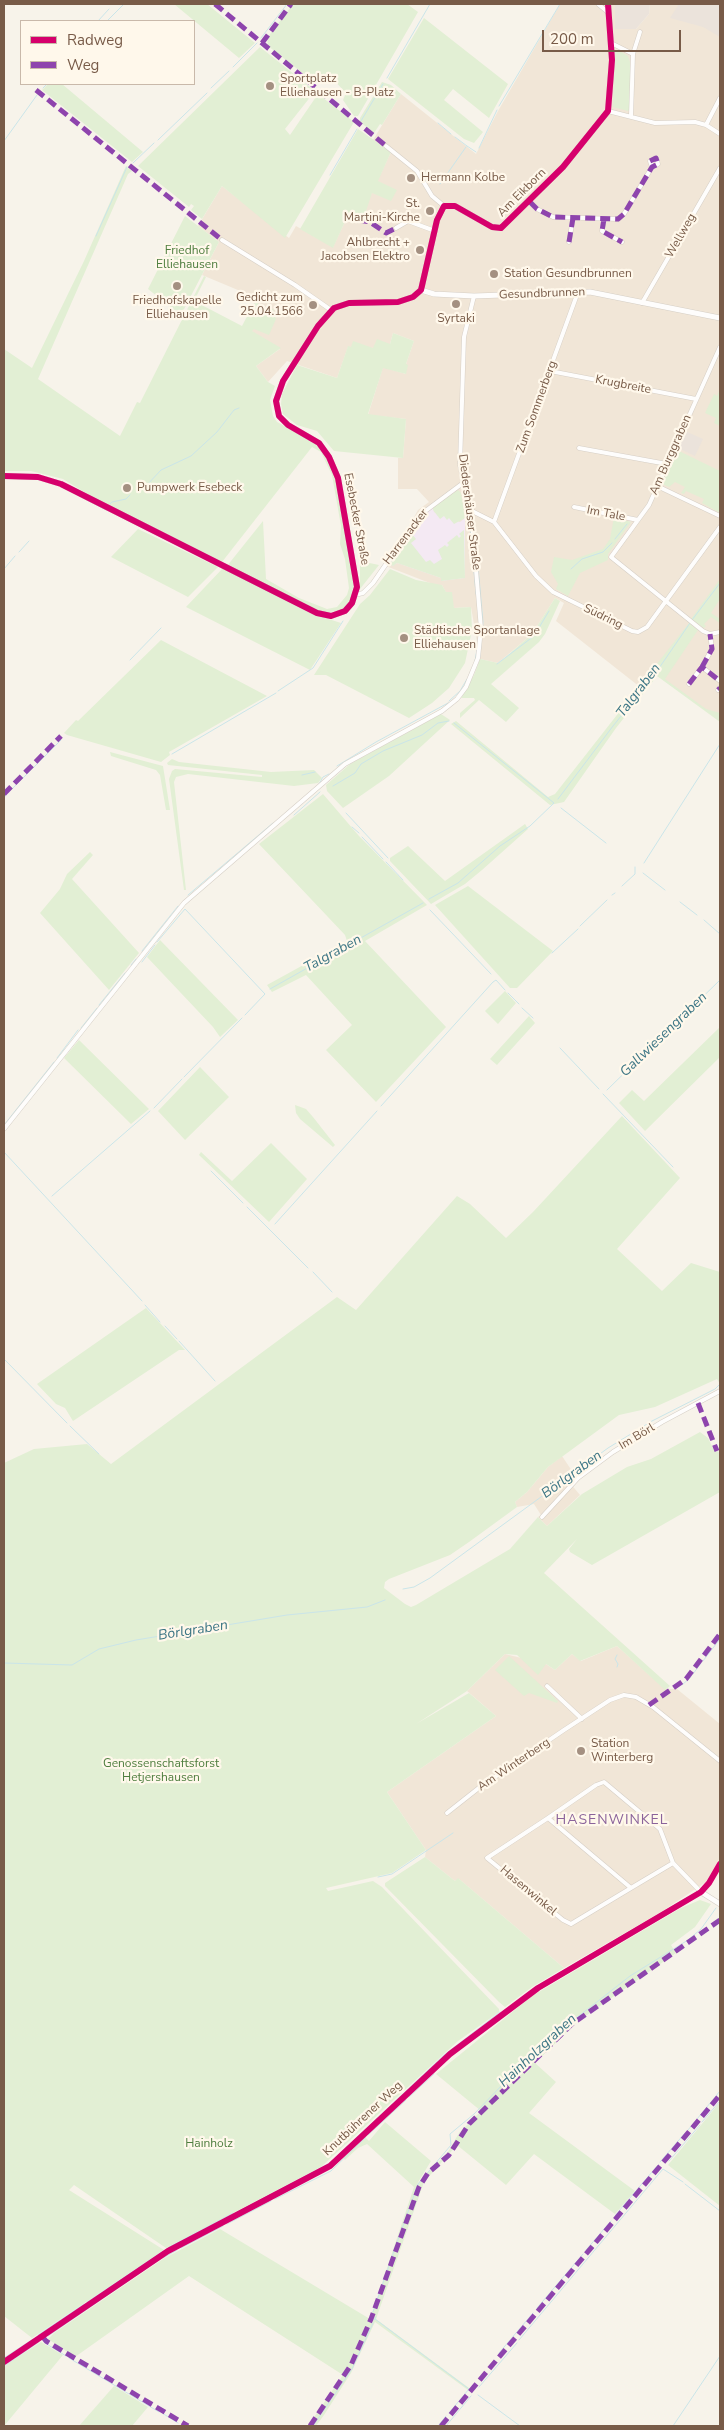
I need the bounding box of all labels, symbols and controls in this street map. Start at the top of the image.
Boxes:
legend [20,20,195,85]
scale bar [544,20,683,52]
text: 200 m [550,29,594,49]
text: Radweg [67,30,123,50]
text: Weg [67,55,99,75]
place label: Sportplatz Elliehausen - B-Platz [280,72,394,100]
marker: Sportplatz Elliehausen - B-Platz [264,80,276,92]
street label: Am Eikborn [495,166,549,220]
place label: Hermann Kolbe [421,171,505,185]
marker: Hermann Kolbe [405,172,417,184]
place label: St. Martini-Kirche [344,197,420,225]
marker: St. Martini-Kirche [424,205,436,217]
street label: Wellweg [662,211,700,261]
place label: Ahlbrecht + Jacobsen Elektro [321,236,410,264]
park label: Friedhof Elliehausen [156,244,218,272]
marker: Ahlbrecht + Jacobsen Elektro [414,244,426,256]
place label: Station Gesundbrunnen [504,267,632,281]
marker: Station Gesundbrunnen [488,268,500,280]
marker: Friedhofskapelle Elliehausen [171,280,183,292]
street label: Gesundbrunnen [499,285,585,303]
place label: Gedicht zum 25.04.1566 [236,291,303,319]
place label: Friedhofskapelle Elliehausen [132,294,222,322]
marker: Syrtaki [450,298,462,310]
marker: Gedicht zum 25.04.1566 [307,299,319,311]
place label: Syrtaki [437,312,475,326]
street label: Zum Sommerberg [514,359,560,455]
street label: Krugbreite [594,373,652,397]
street label: Am Burggraben [647,413,695,497]
street label: Diedershäuser Straße [455,453,483,571]
street label: Esebecker Straße [340,472,372,566]
place label: Pumpwerk Esebeck [137,481,242,495]
marker: Pumpwerk Esebeck [121,482,133,494]
street label: Im Tale [585,503,627,525]
street label: Harrenacker [380,506,432,568]
street label: Südring [581,601,625,633]
place label: Städtische Sportanlage Elliehausen [414,624,540,652]
marker: Städtische Sportanlage Elliehausen [398,632,410,644]
water label: Talgraben [613,661,665,721]
water label: Talgraben [301,931,365,977]
water label: Gallwiesengraben [617,989,711,1081]
street label: Im Börl [617,1421,657,1453]
water label: Börlgraben [539,1447,605,1503]
water label: Börlgraben [157,1617,229,1645]
street label: Am Winterberg [475,1735,553,1795]
place label: Station Winterberg [591,1737,653,1765]
marker: Station Winterberg [575,1745,587,1757]
park label: Genossenschaftsforst Hetjershausen [103,1757,219,1785]
district label: HASENWINKEL [554,1813,670,1829]
street label: Hasenwinkel [497,1863,559,1919]
water label: Hainholzgraben [496,2011,580,2091]
street label: Knutbührener Weg [320,2079,406,2159]
park label: Hainholz [185,2137,233,2151]

